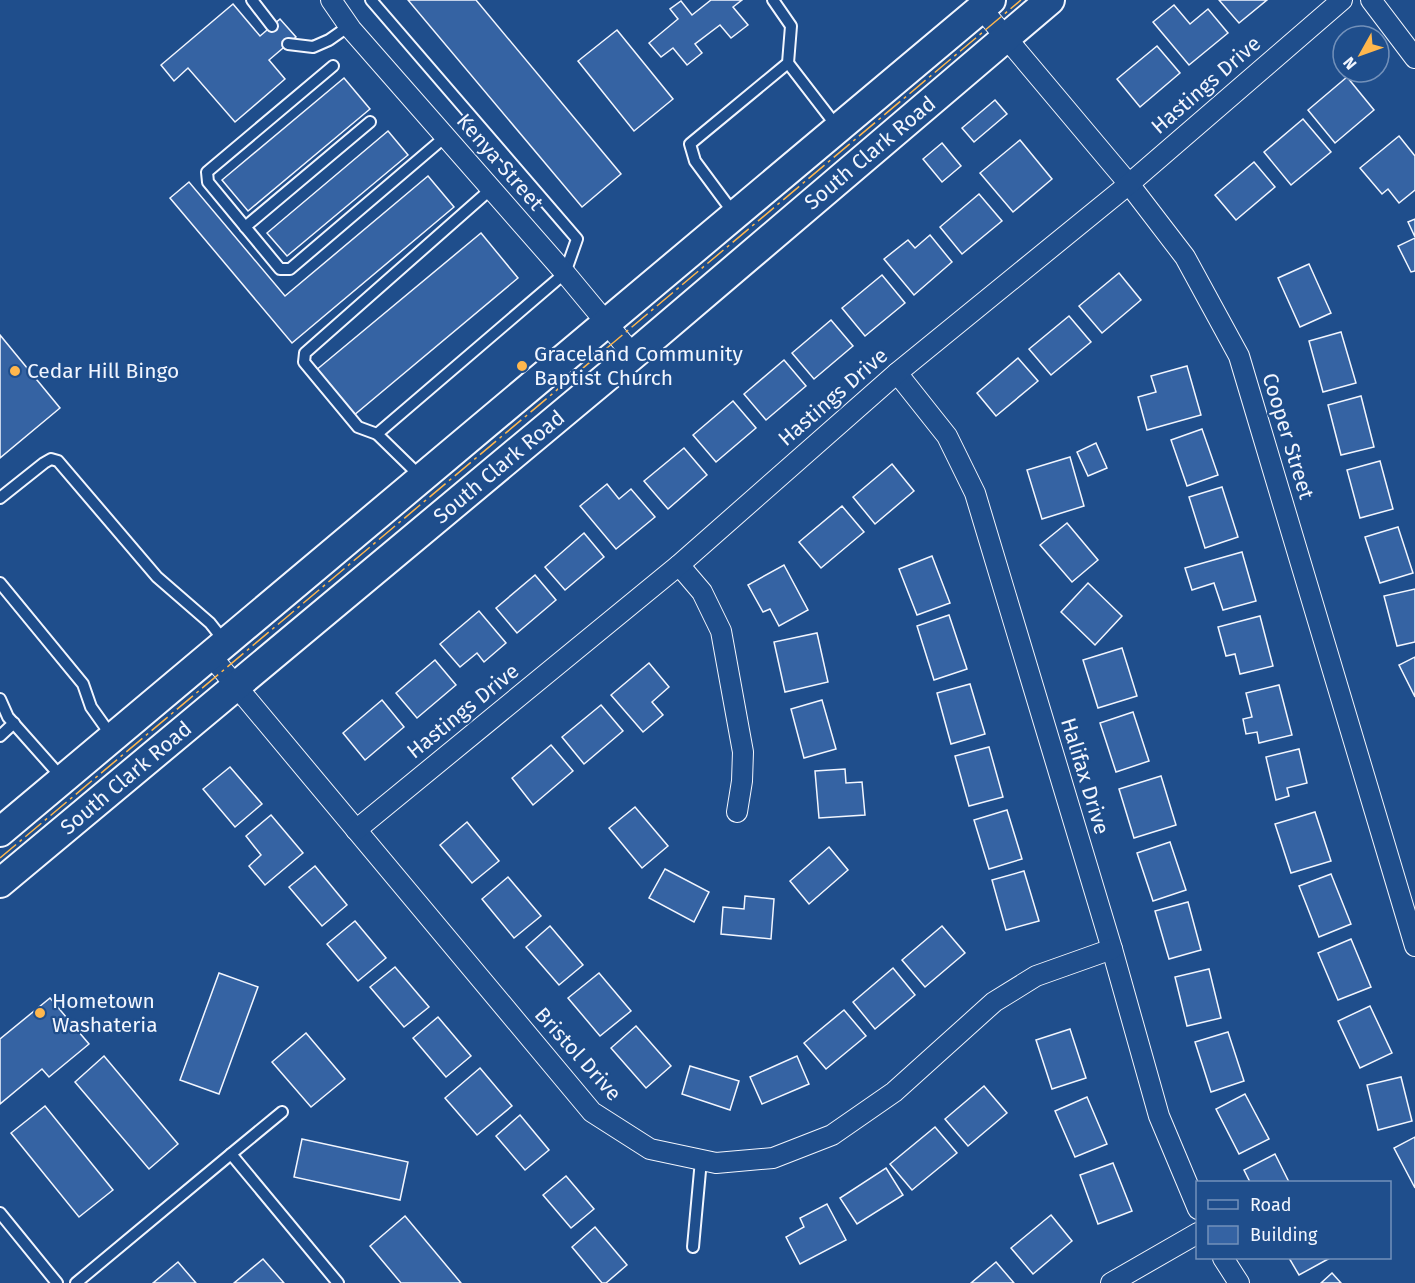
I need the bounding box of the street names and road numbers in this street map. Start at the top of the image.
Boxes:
street label: Hastings Drive [1146,30,1266,140]
street label: South Clark Road [799,91,941,215]
street label: Kenya Street [451,108,549,216]
street label: Hastings Drive [773,342,893,452]
street label: Cooper Street [1256,370,1320,503]
street label: South Clark Road [428,405,570,529]
street label: Hastings Drive [402,658,524,764]
street label: Halifax Drive [1055,715,1115,837]
street label: South Clark Road [55,716,197,840]
street label: Bristol Drive [529,1002,627,1106]

